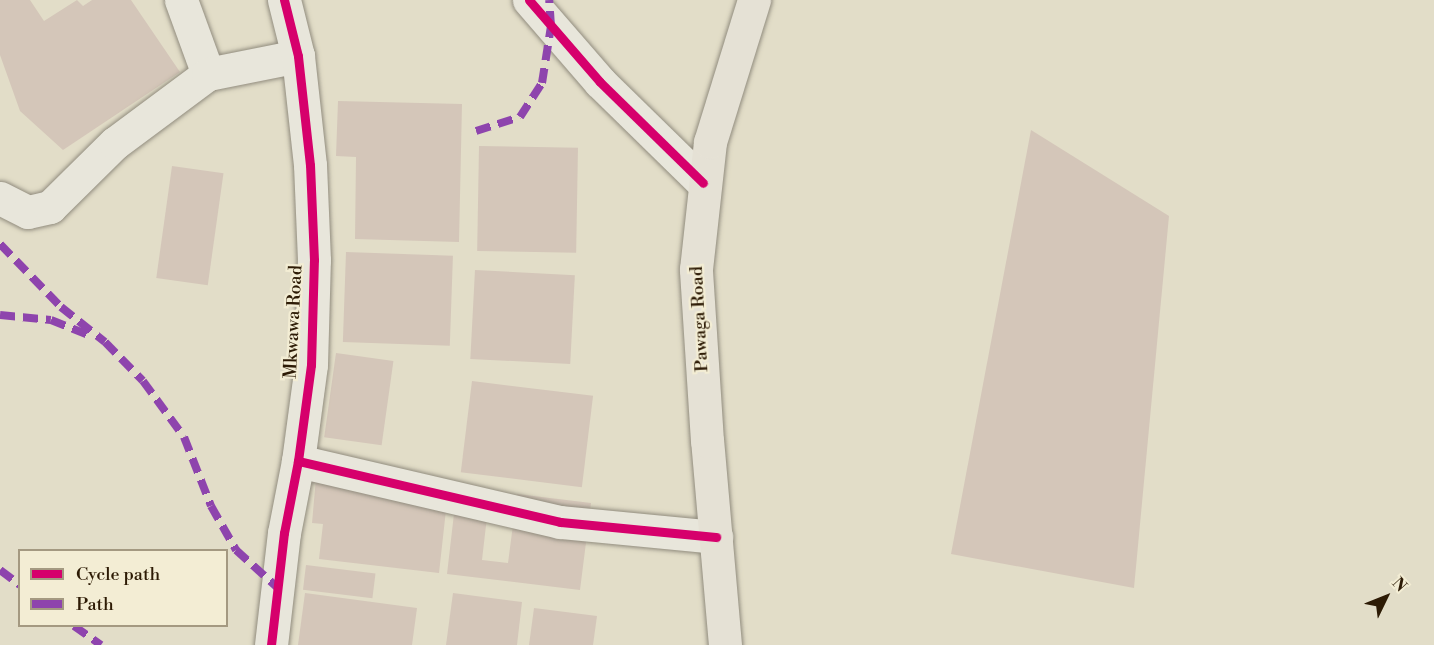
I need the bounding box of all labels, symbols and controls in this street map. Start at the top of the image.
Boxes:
street label: Mkwawa Road [280,265,308,379]
street label: Pawaga Road [686,266,714,372]
legend [18,549,228,627]
text: Cycle path [76,563,160,586]
north arrow [1356,567,1416,627]
text: N [1388,573,1411,596]
text: Path [76,593,114,616]

